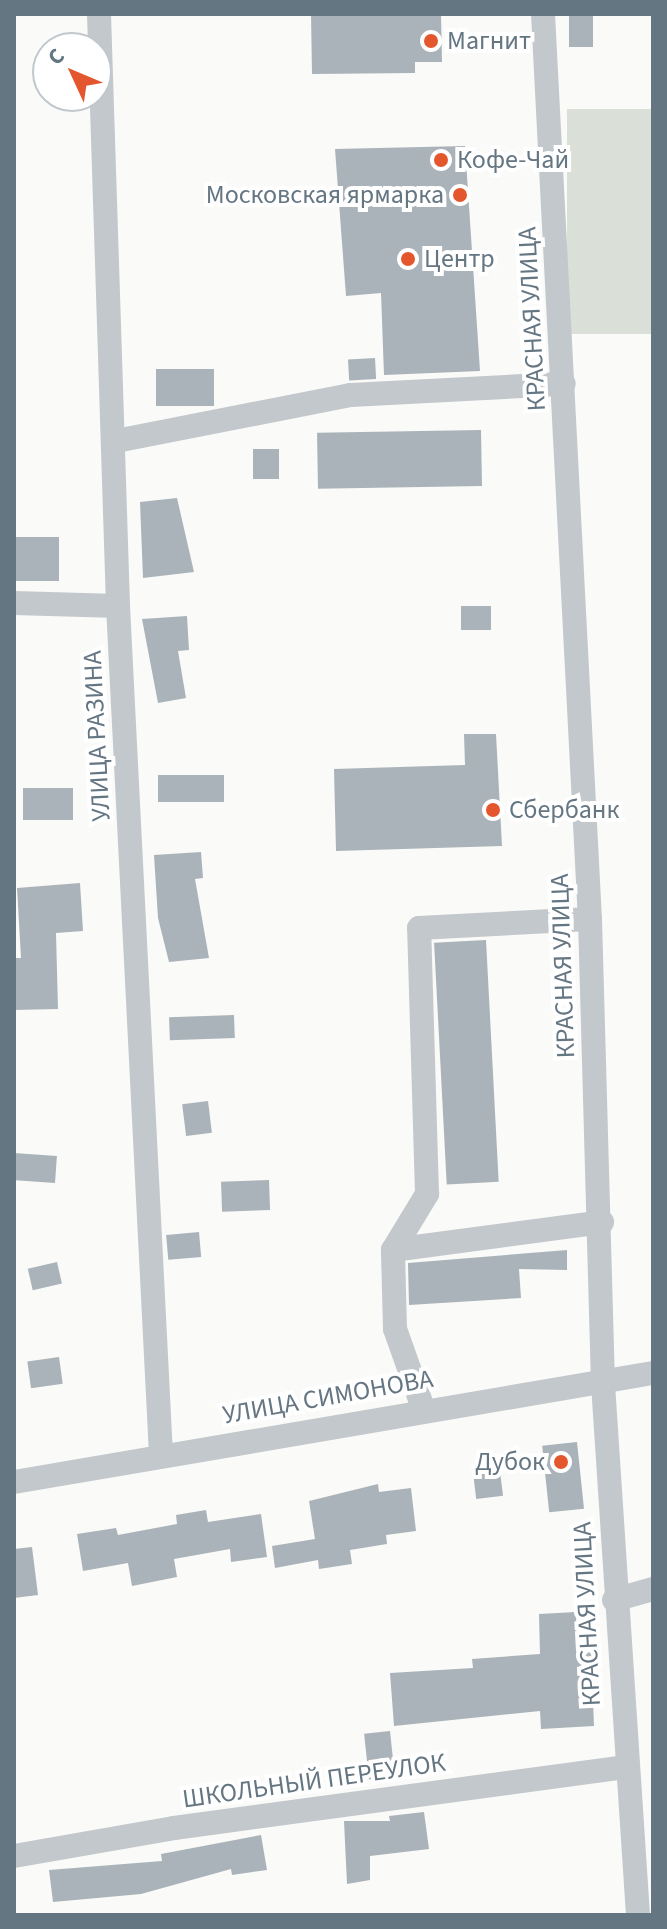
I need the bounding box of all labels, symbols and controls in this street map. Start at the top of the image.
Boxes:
place label: Магнит [447,25,531,57]
north arrow [32,32,112,112]
marker: Магнит [422,32,440,50]
text: С [40,41,72,72]
place label: Кофе-Чай [457,144,569,176]
marker: Кофе-Чай [432,151,450,169]
place label: Московская ярмарка [206,179,444,211]
marker: Московская ярмарка [451,186,469,204]
street label: КРАСНАЯ УЛИЦА [512,226,552,412]
place label: Центр [424,243,495,275]
marker: Центр [399,250,417,268]
street label: УЛИЦА РАЗИНА [77,650,117,822]
place label: Сбербанк [509,794,619,826]
marker: Сбербанк [484,801,502,819]
street label: КРАСНАЯ УЛИЦА [544,873,582,1059]
street label: УЛИЦА СИМОНОВА [220,1363,436,1431]
place label: Дубок [475,1446,545,1478]
marker: Дубок [552,1453,570,1471]
street label: КРАСНАЯ УЛИЦА [567,1521,607,1707]
street label: ШКОЛЬНЫЙ ПЕРЕУЛОК [181,1747,447,1815]

